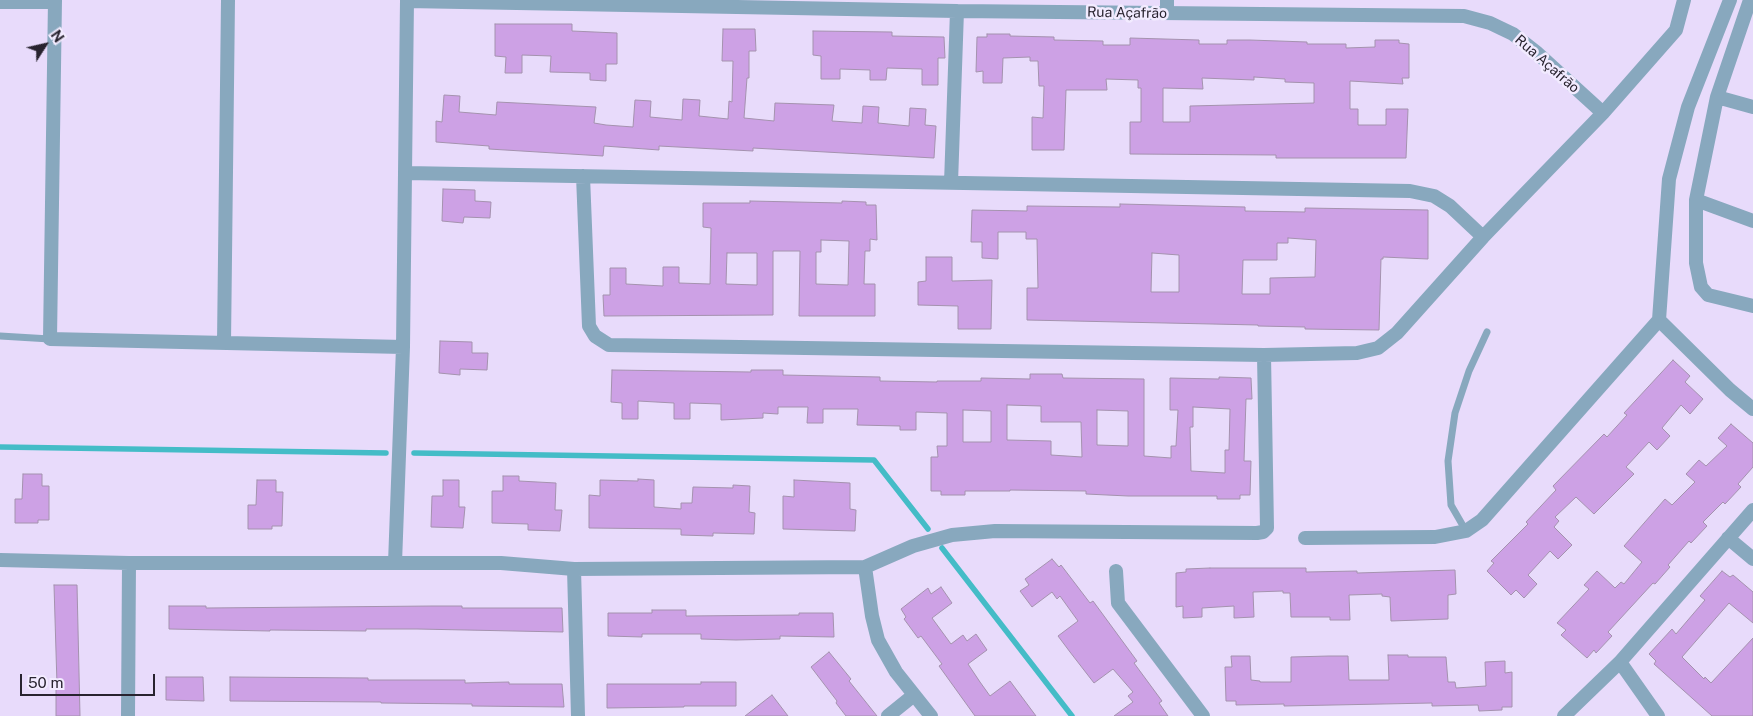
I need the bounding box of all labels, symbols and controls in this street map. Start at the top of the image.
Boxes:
street label: Rua Açafrão [1087,4,1167,22]
north arrow [20,20,70,70]
text: N [48,27,67,45]
street label: Rua Açafrão [1511,31,1583,97]
scale bar [22,664,158,696]
text: 50 m [28,674,63,691]

